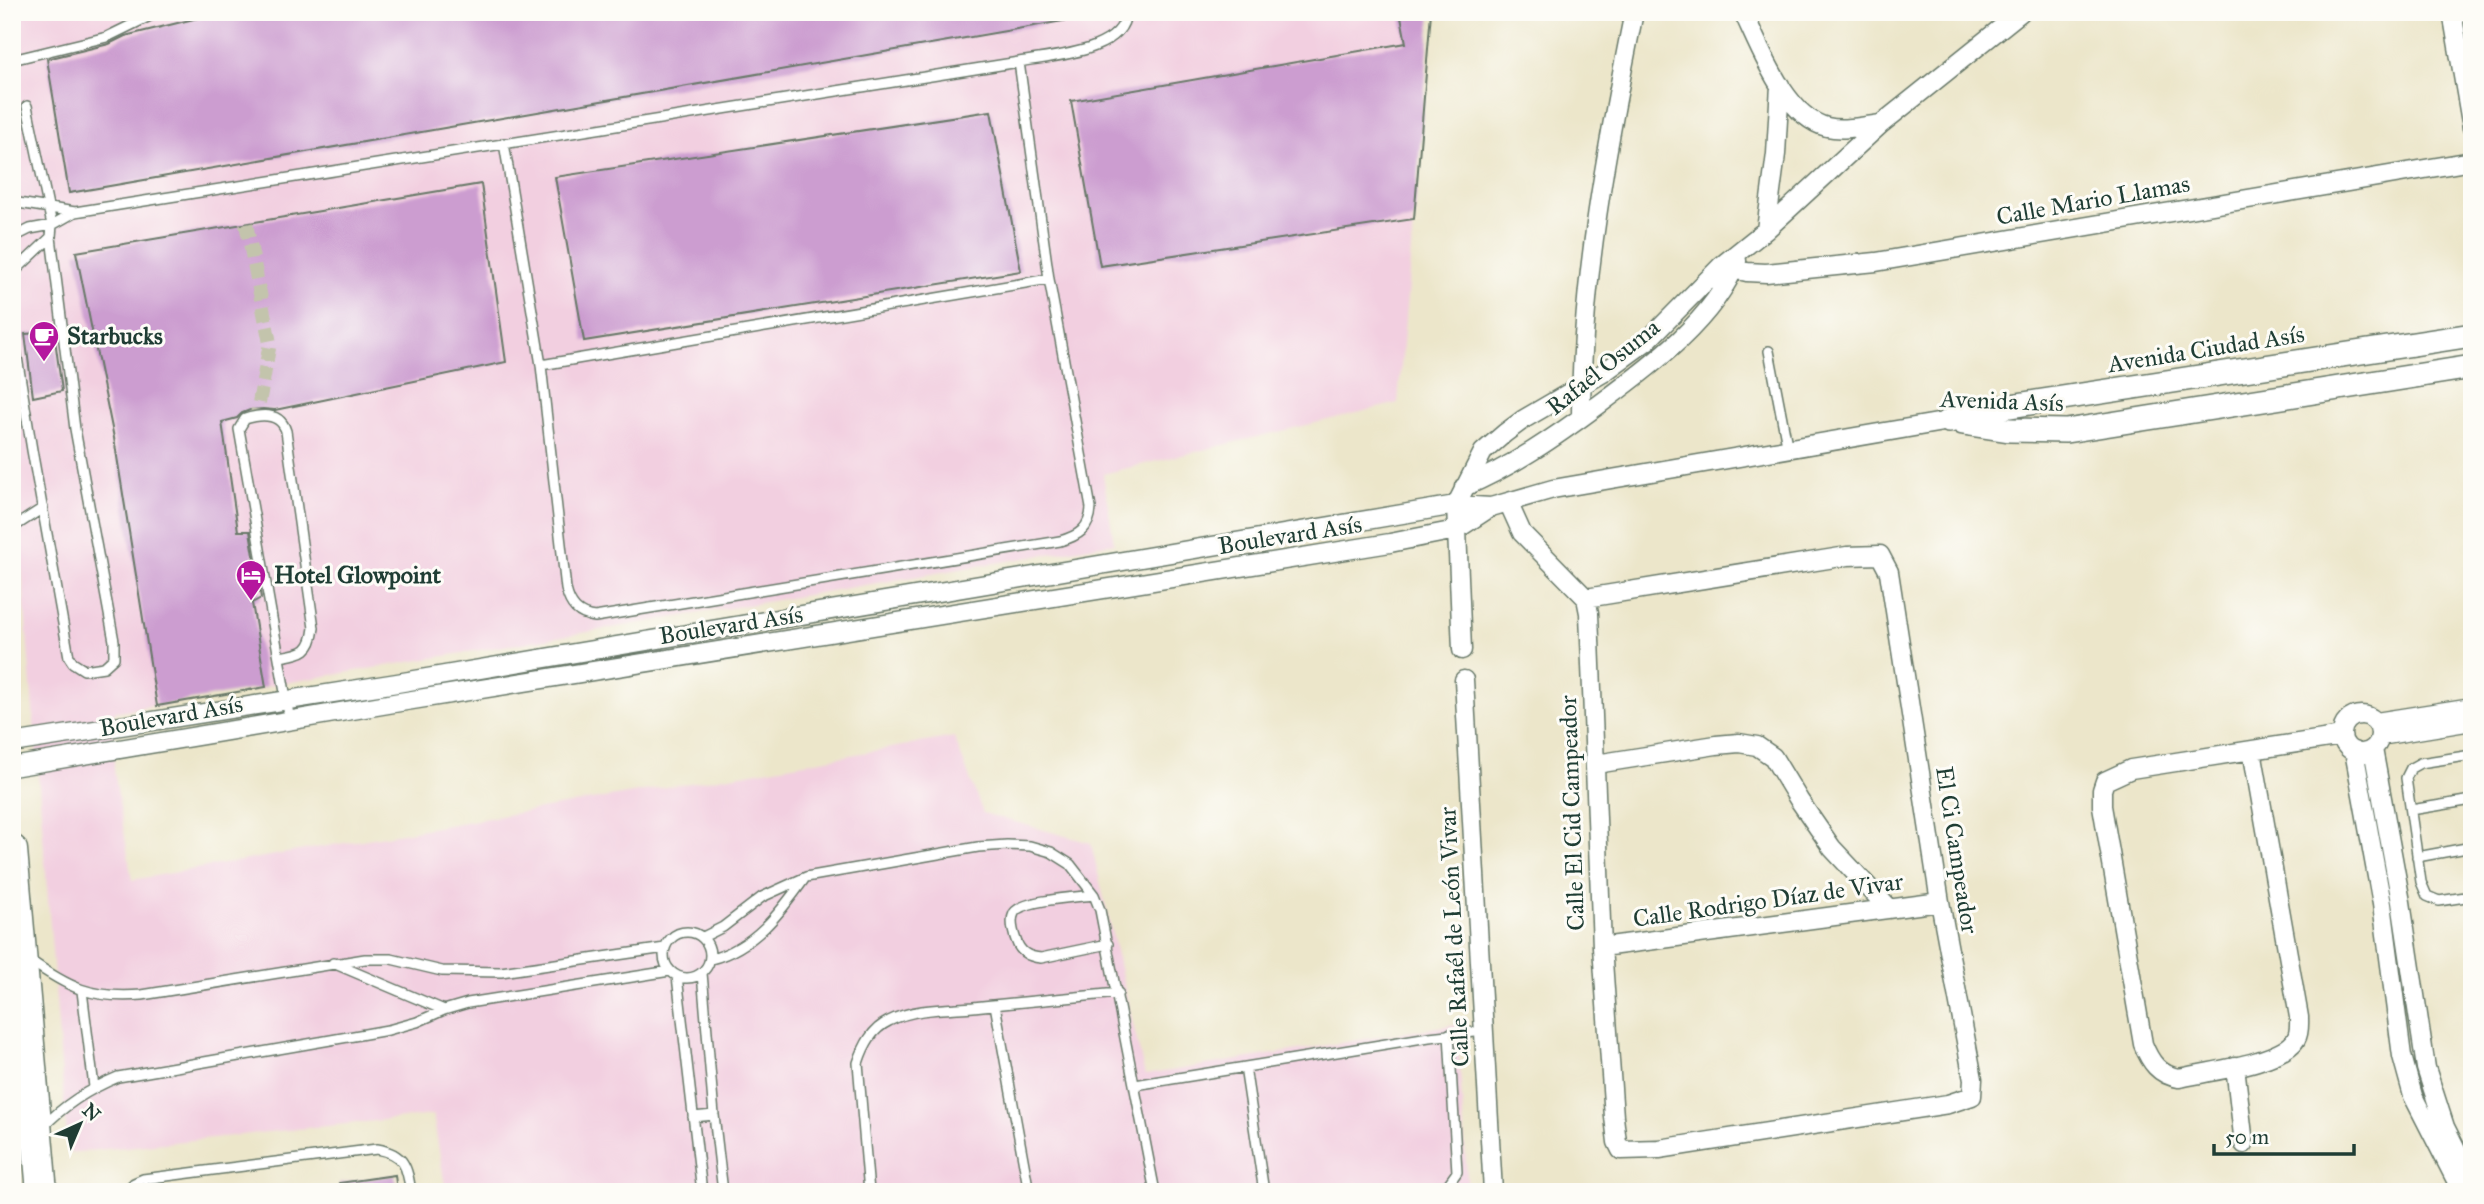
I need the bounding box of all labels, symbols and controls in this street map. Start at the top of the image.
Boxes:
street label: Calle Mario Llamas [1994,168,2192,232]
street label: Rafaél Osuma [1540,312,1666,422]
cafe icon: Starbucks [27,319,61,363]
street label: Avenida Ciudad Asís [2105,319,2306,379]
place label: Starbucks [67,321,163,351]
street label: Avenida Asís [1939,384,2064,418]
street label: Boulevard Asís [1216,509,1364,561]
hotel icon: Hotel Glowpoint [234,558,268,602]
place label: Hotel Glowpoint [274,560,441,590]
street label: Boulevard Asís [657,599,805,651]
street label: Boulevard Asís [97,689,245,743]
street label: Calle El Cid Campeador [1553,695,1591,931]
street label: El Ci Campeador [1929,764,1985,936]
street label: Calle Rafaél de León Vivar [1432,806,1476,1068]
street label: Calle Rodrigo Díaz de Vivar [1631,866,1905,934]
north arrow [46,1088,116,1158]
text: N [78,1098,105,1126]
scale bar [2214,1113,2354,1157]
text: 50 m [2225,1124,2270,1150]

